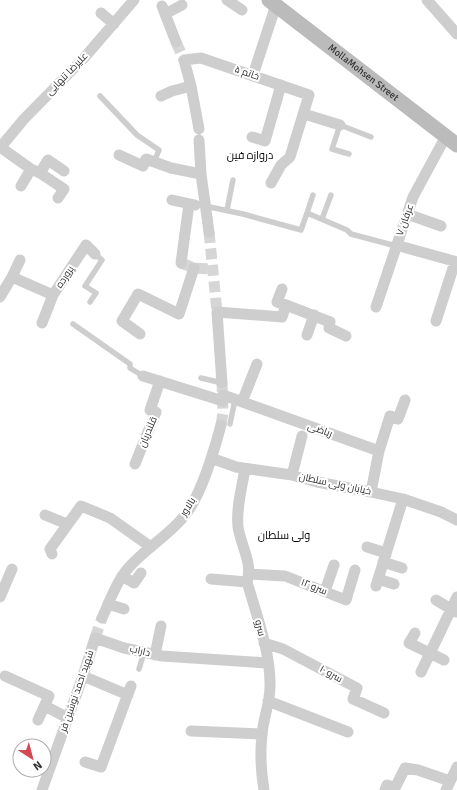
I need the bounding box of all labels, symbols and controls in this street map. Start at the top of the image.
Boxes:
street label: MollaMohsen Street [325,42,401,104]
street label: علیرضا تنهایی [44,50,90,98]
street label: خاتم ۵ [233,63,261,84]
district label: دروازه فین [227,149,273,162]
street label: عرفان ۷ [394,202,416,238]
street label: پرورده [53,263,77,291]
street label: قلندریان [136,415,160,449]
street label: ریاضی [306,420,334,440]
street label: خیابان ولی سلطان [298,470,372,498]
street label: بالاور [177,495,198,520]
district label: ولی سلطان [258,529,310,542]
street label: سرو ۱۲ [299,576,329,598]
street label: سرو [252,618,268,638]
street label: داراب [129,643,152,659]
street label: شهید احمد نوشین فر [57,648,97,734]
street label: سرو ۱۰ [317,663,345,685]
north arrow [12,738,52,778]
text: N [31,758,45,773]

